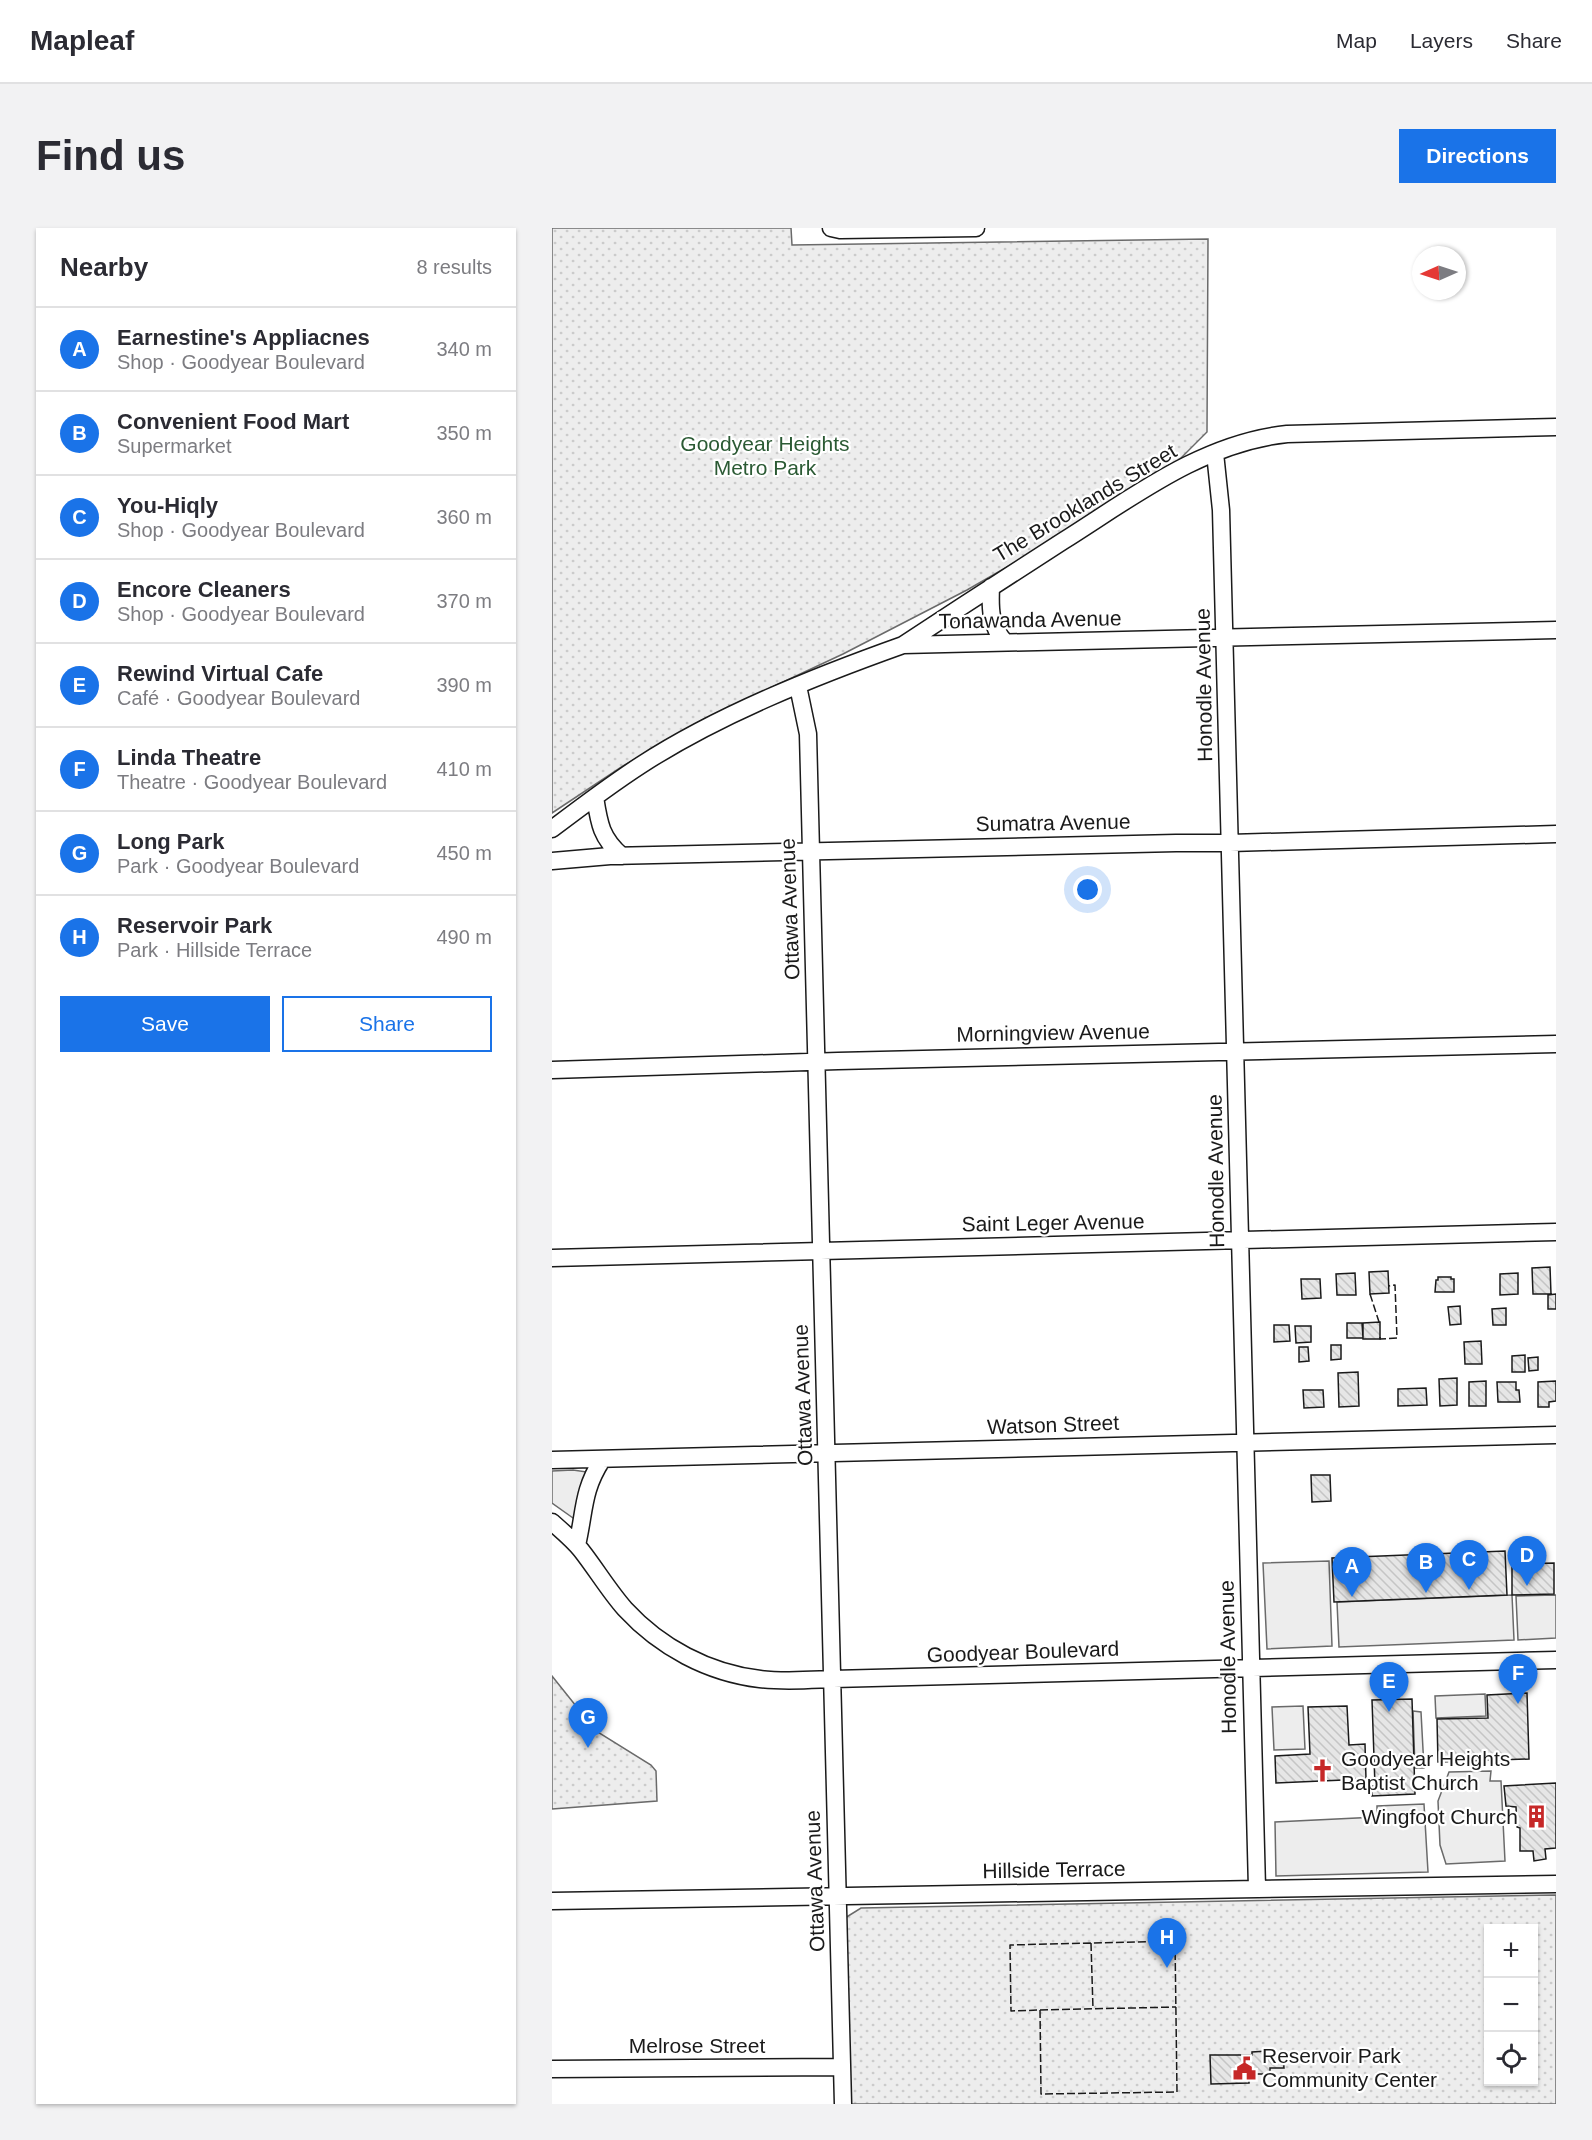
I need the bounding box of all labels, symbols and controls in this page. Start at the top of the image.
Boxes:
text: Mapleaf [30,25,134,56]
text: Map [1336,29,1377,52]
text: Layers [1410,29,1473,52]
text: Share [1506,29,1562,52]
button: Directions [1399,129,1556,183]
text: Find us [36,132,185,179]
north arrow [1412,246,1466,300]
text: Nearby [60,252,148,282]
text: 8 results [416,256,492,278]
text: Earnestine's Appliacnes [117,325,370,350]
text: A [72,338,87,360]
text: 340 m [436,338,492,360]
text: Shop · Goodyear Boulevard [117,351,365,373]
text: Convenient Food Mart [117,409,349,434]
text: B [72,422,87,444]
text: 350 m [436,422,492,444]
park label: Goodyear Heights Metro Park [680,432,850,479]
text: Supermarket [117,435,232,457]
street label: The Brooklands Street [989,439,1180,566]
text: You-Hiqly [117,493,218,518]
text: C [72,506,87,528]
text: 360 m [436,506,492,528]
text: Shop · Goodyear Boulevard [117,519,365,541]
text: Encore Cleaners [117,577,291,602]
text: D [72,590,87,612]
text: 370 m [436,590,492,612]
text: Shop · Goodyear Boulevard [117,603,365,625]
street label: Tonawanda Avenue [938,606,1122,633]
street label: Honodle Avenue [1191,608,1216,762]
text: Rewind Virtual Cafe [117,661,323,686]
text: E [73,674,86,696]
text: 390 m [436,674,492,696]
text: Café · Goodyear Boulevard [117,687,360,709]
text: Linda Theatre [117,745,261,770]
text: F [73,758,86,780]
text: 410 m [436,758,492,780]
text: Theatre · Goodyear Boulevard [117,771,387,793]
street label: Sumatra Avenue [975,810,1131,835]
text: Long Park [117,829,225,854]
street label: Ottawa Avenue [776,838,803,980]
text: G [72,842,87,864]
text: 450 m [436,842,492,864]
text: Park · Goodyear Boulevard [117,855,359,877]
your location [1073,875,1102,904]
text: Reservoir Park [117,913,272,938]
text: H [72,926,87,948]
text: 490 m [436,926,492,948]
text: Park · Hillside Terrace [117,939,312,961]
button: Save [60,996,270,1052]
button: Share [282,996,492,1052]
street label: Morningview Avenue [956,1019,1150,1046]
street label: Honodle Avenue [1203,1094,1228,1248]
street label: Saint Leger Avenue [961,1209,1145,1236]
street label: Ottawa Avenue [789,1324,816,1466]
street label: Watson Street [986,1411,1120,1438]
pin: D [1508,1536,1546,1586]
pin: C [1450,1540,1488,1590]
pin: B [1406,1544,1446,1593]
pin: A [1332,1548,1372,1597]
street label: Honodle Avenue [1215,1580,1240,1734]
street label: Goodyear Boulevard [926,1637,1120,1666]
pin: F [1498,1654,1538,1704]
pin: E [1370,1662,1408,1712]
pin: G [568,1698,608,1748]
place label: Goodyear Heights Baptist Church [1341,1747,1510,1794]
church icon: Goodyear Heights Baptist Church [1310,1758,1336,1784]
building icon: Wingfoot Church [1523,1804,1549,1830]
place label: Wingfoot Church [1362,1805,1518,1828]
street label: Ottawa Avenue [801,1810,828,1952]
street label: Hillside Terrace [982,1857,1126,1882]
pin: H [1148,1918,1186,1968]
map controls [1484,1924,1538,2086]
button: + [1484,1924,1538,1978]
button: − [1484,1978,1538,2032]
button: locate [1484,2032,1538,2086]
street label: Melrose Street [629,2034,765,2057]
place label: Reservoir Park Community Center [1262,2044,1437,2091]
public building icon: Reservoir Park Community Center [1231,2055,1257,2081]

